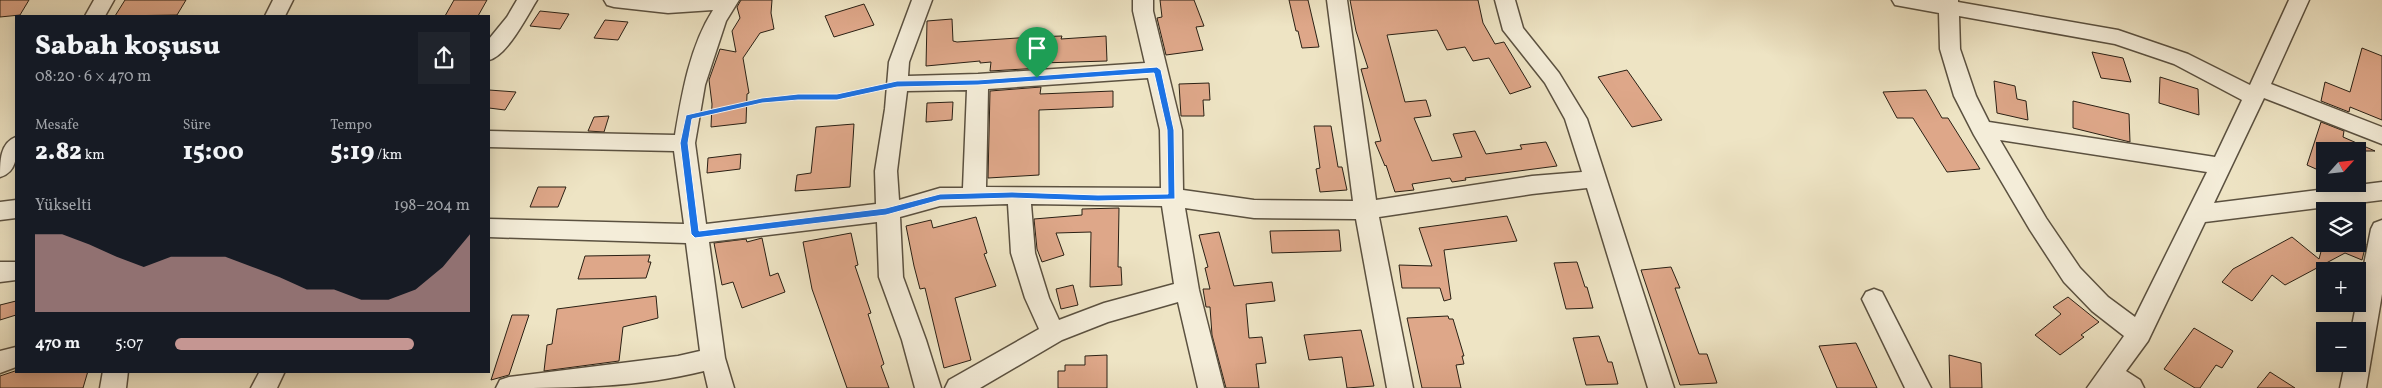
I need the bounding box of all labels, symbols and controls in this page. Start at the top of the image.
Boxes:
text: Sabah koşusu [35,27,220,66]
pin [1016,27,1058,78]
button: share [418,32,470,84]
icon: arrive [1023,34,1051,62]
text: 08:20 · 6 × 470 m [35,66,151,88]
text: Mesafe [35,116,79,135]
text: Süre [183,116,211,135]
text: Tempo [330,116,372,135]
text: 2.82 [35,135,82,170]
text: 15:00 [183,135,244,170]
text: 5:19 [330,135,374,170]
north arrow [2316,142,2366,192]
map controls [2316,142,2366,372]
text: km [82,146,105,165]
text: /km [374,146,402,165]
text: Yükselti [35,195,92,217]
text: 198–204 m [394,195,470,217]
button: layers [2316,202,2366,252]
button: + [2316,262,2366,312]
button: − [2316,322,2366,372]
text: 470 m [35,333,80,355]
text: 5:07 [115,333,144,355]

